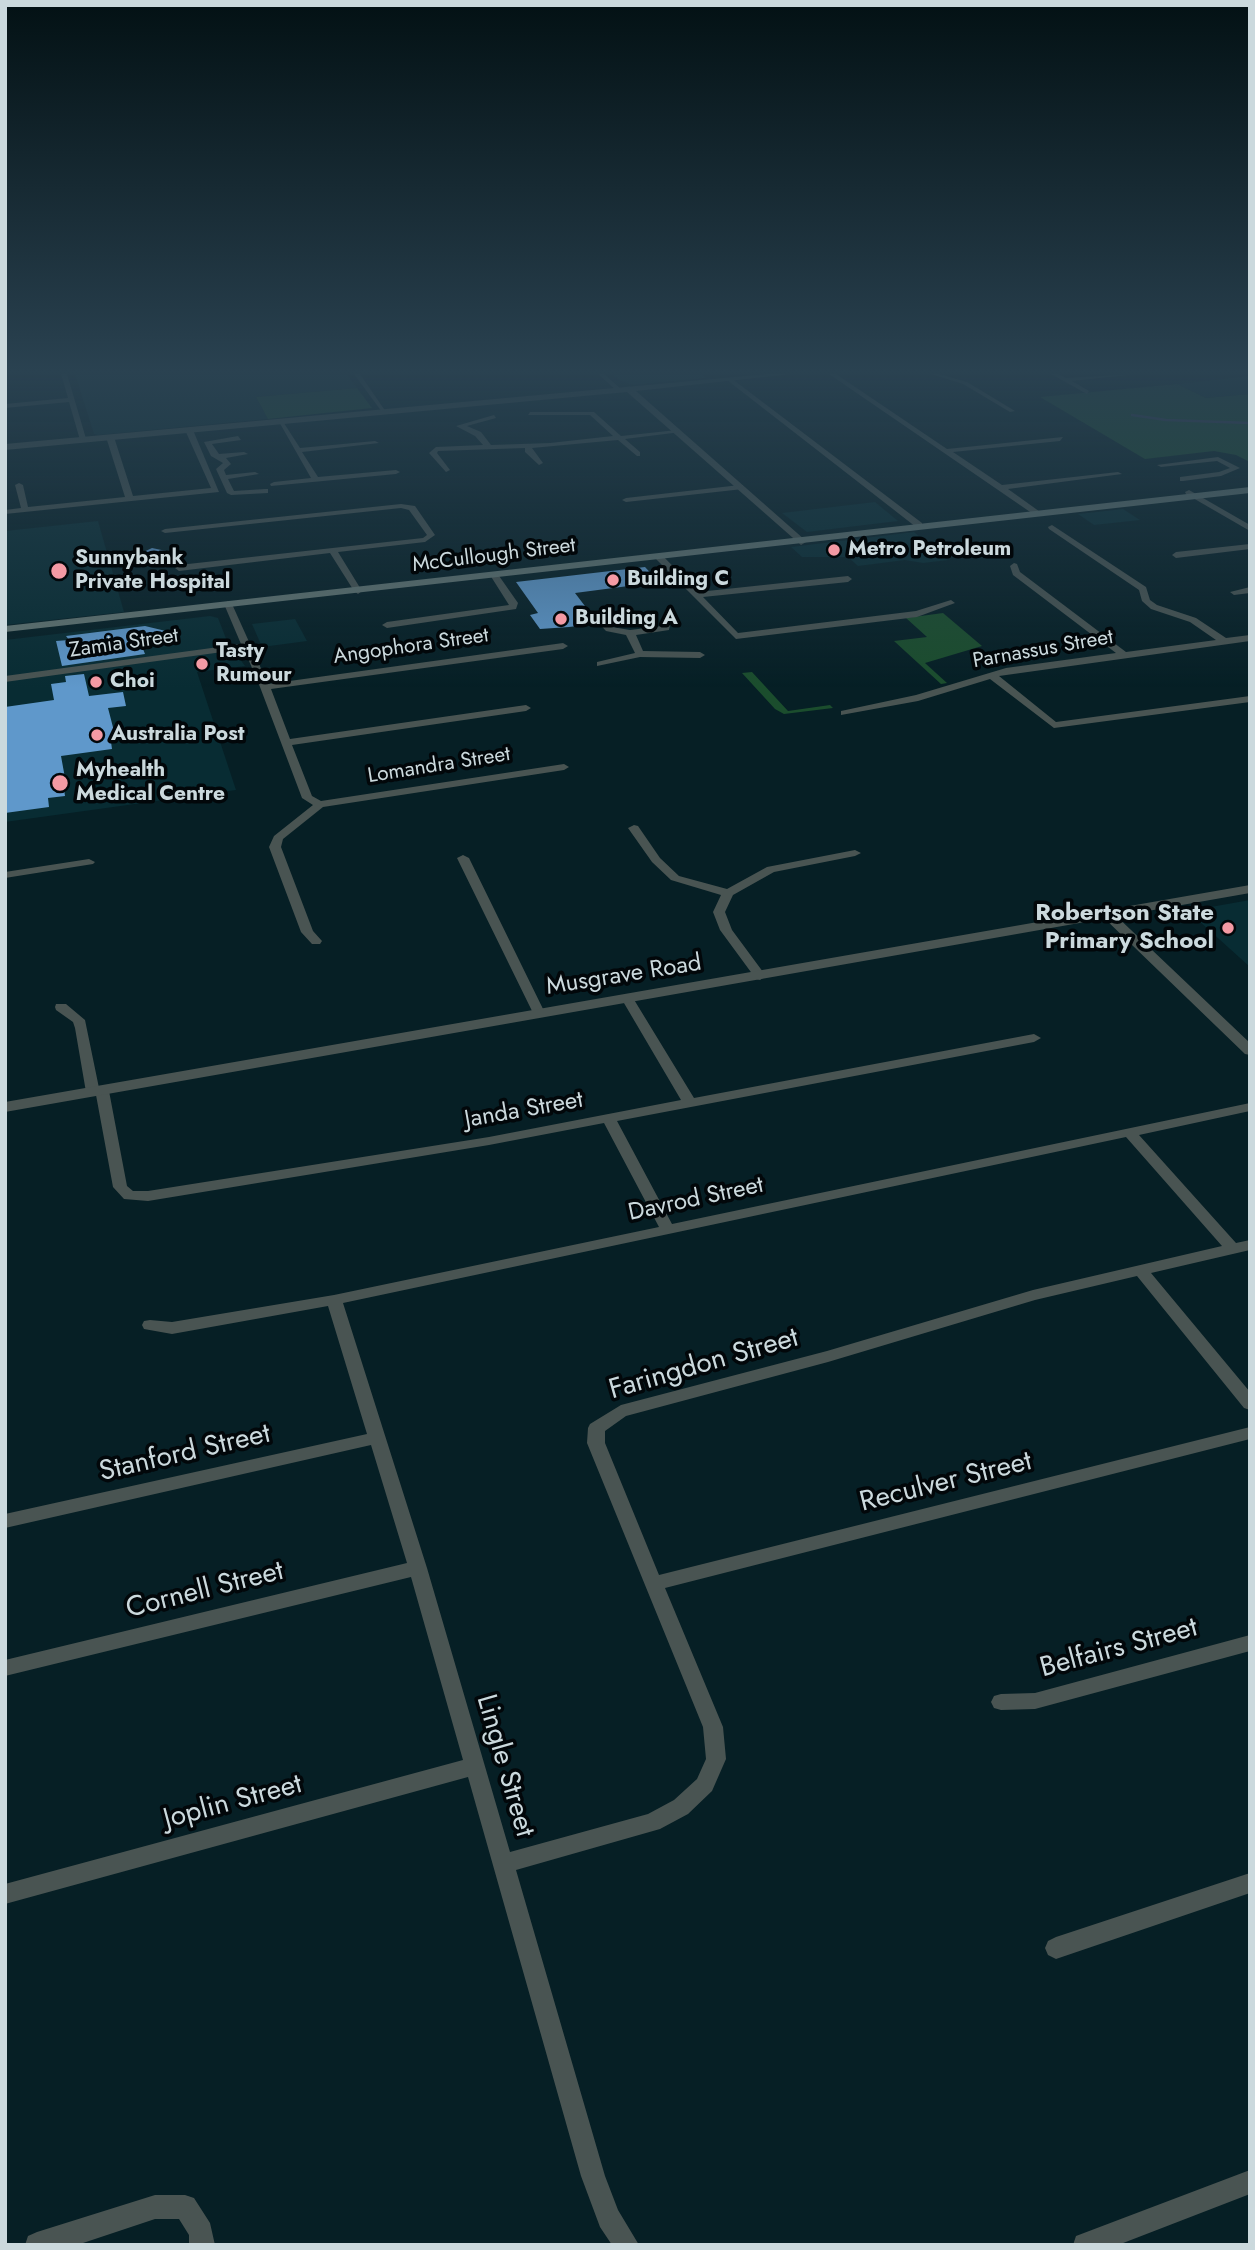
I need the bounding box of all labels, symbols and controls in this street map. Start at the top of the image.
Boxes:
street label: McCullough Street [411,534,577,578]
place label: Metro Petroleum [848,537,1011,563]
marker: Metro Petroleum [826,542,842,558]
place label: Sunnybank Private Hospital [75,546,230,596]
marker: Sunnybank Private Hospital [49,561,69,581]
place label: Building C [627,567,729,593]
marker: Building C [605,572,621,588]
place label: Building A [575,606,678,632]
marker: Building A [553,611,569,627]
street label: Zamia Street [68,624,180,664]
street label: Angophora Street [332,624,490,670]
street label: Parnassus Street [971,625,1115,675]
place label: Tasty Rumour [216,639,292,689]
marker: Tasty Rumour [194,656,210,672]
place label: Choi [110,669,155,695]
marker: Choi [88,674,104,690]
place label: Australia Post [111,722,244,748]
marker: Australia Post [89,727,105,743]
street label: Lomandra Street [366,742,512,790]
place label: Myhealth Medical Centre [76,758,225,808]
marker: Myhealth Medical Centre [50,773,70,793]
place label: Robertson State Primary School [1035,900,1214,956]
marker: Robertson State Primary School [1220,920,1236,936]
street label: Musgrave Road [544,950,704,1002]
street label: Janda Street [463,1086,585,1136]
street label: Davrod Street [626,1172,766,1228]
street label: Faringdon Street [605,1322,803,1408]
street label: Stanford Street [96,1418,274,1490]
street label: Reculver Street [857,1445,1035,1521]
street label: Cornell Street [123,1555,287,1627]
street label: Belfairs Street [1037,1612,1201,1686]
street label: Lingle Street [468,1691,540,1841]
street label: Joplin Street [160,1768,306,1838]

